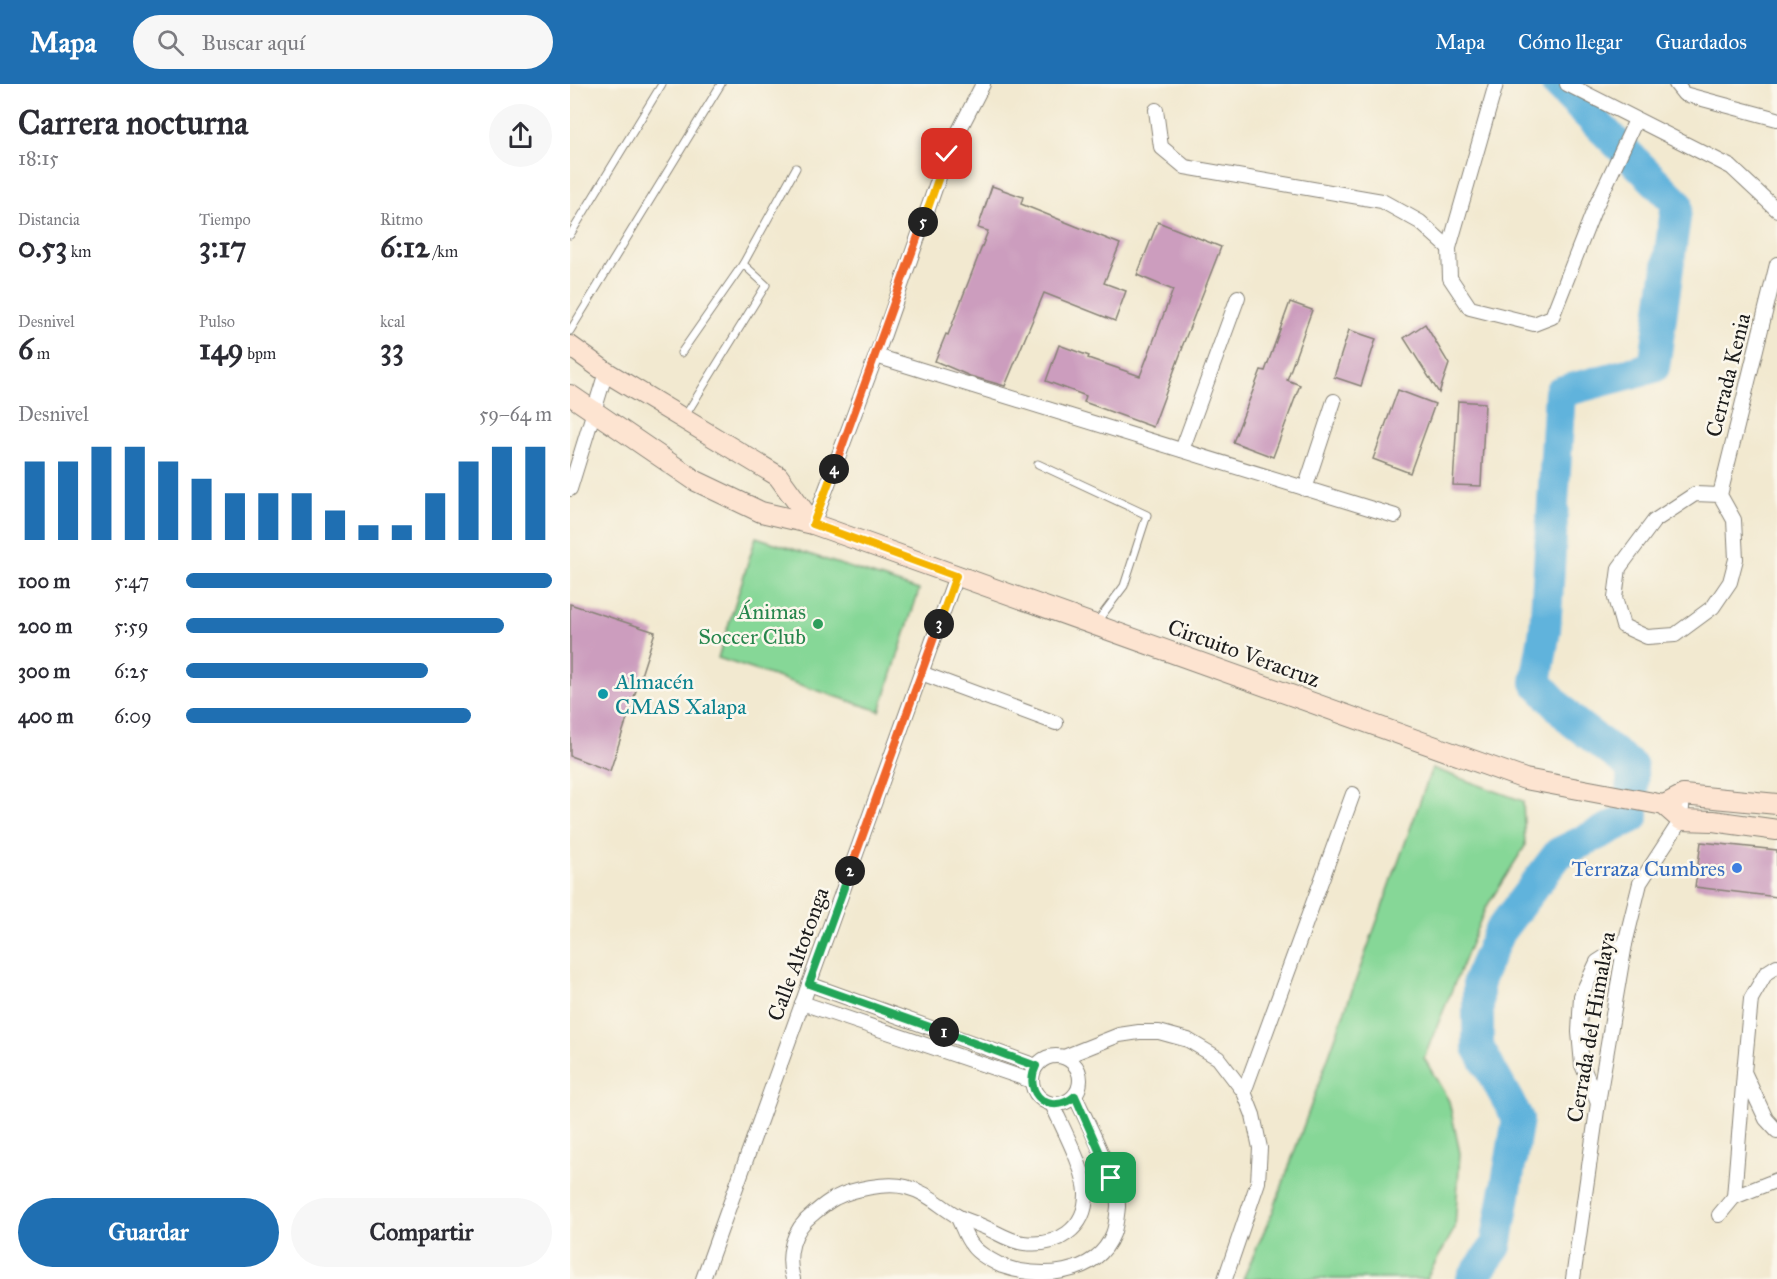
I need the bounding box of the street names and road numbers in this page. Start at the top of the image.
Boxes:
street label: Cerrada Kenia [1700,310,1757,440]
street label: Circuito Veracruz [1164,613,1324,693]
street label: Calle Altotonga [761,883,835,1025]
street label: Cerrada del Himalaya [1561,929,1621,1125]

